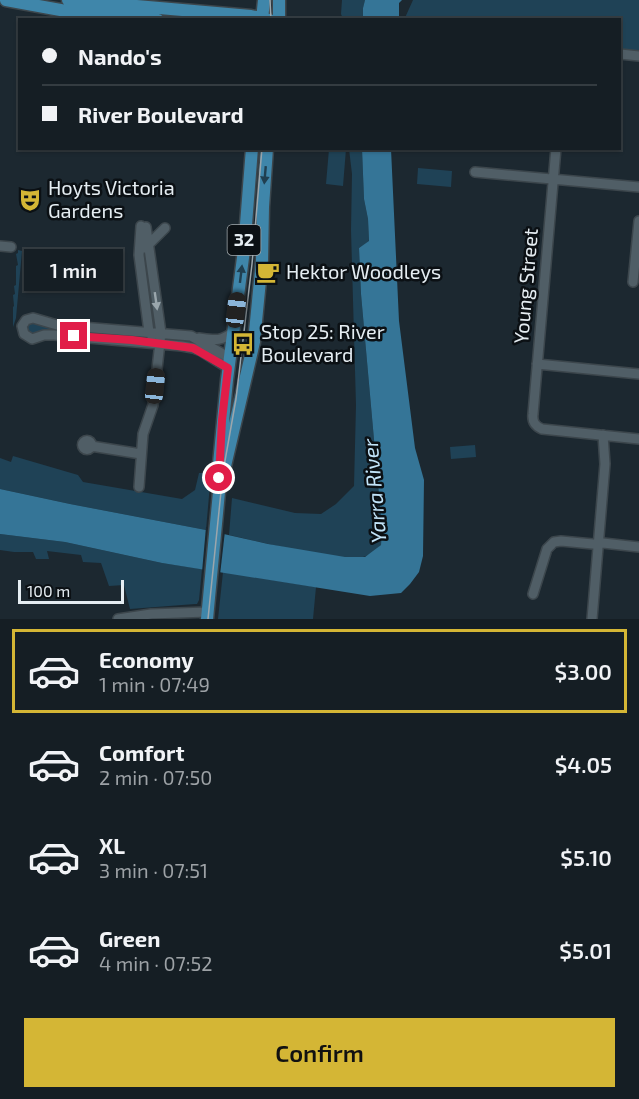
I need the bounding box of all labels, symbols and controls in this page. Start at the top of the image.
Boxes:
text: Nando's [78,43,162,69]
text: River Boulevard [78,101,244,127]
one-way arrow [260,166,270,185]
place label: Hoyts Victoria Gardens [48,175,175,222]
theatre icon: Hoyts Victoria Gardens [17,187,43,213]
road number: 32 [228,225,260,255]
street label: Young Street [508,227,542,345]
callout: 1 min [25,249,124,291]
text: 1 min [50,258,97,282]
cafe icon: Hektor Woodleys [255,259,281,285]
place label: Hektor Woodleys [286,259,441,283]
one-way arrow [236,264,245,283]
one-way arrow [151,291,161,310]
car [225,291,247,329]
place label: Stop 25: River Boulevard [261,319,385,366]
route end [60,322,87,349]
bus stop icon: Stop 25: River Boulevard [230,331,256,357]
car [144,367,166,405]
water label: Yarra River [356,437,391,544]
route start [205,464,232,491]
scale bar [18,577,124,604]
text: 100 m [27,581,70,600]
icon: car [27,644,81,698]
text: Economy [99,646,194,672]
text: $3.00 [555,658,612,684]
text: 1 min · 07:49 [99,672,210,696]
icon: car [27,737,81,791]
text: Comfort [99,739,184,765]
text: $4.05 [555,751,612,777]
text: 2 min · 07:50 [99,765,212,789]
icon: car [27,830,81,884]
text: XL [99,832,125,858]
text: $5.10 [560,844,612,870]
text: 3 min · 07:51 [99,858,208,882]
icon: car [27,923,81,977]
text: Green [99,925,161,951]
text: $5.01 [559,937,612,963]
text: 4 min · 07:52 [99,951,212,975]
button: Confirm [24,1018,615,1087]

